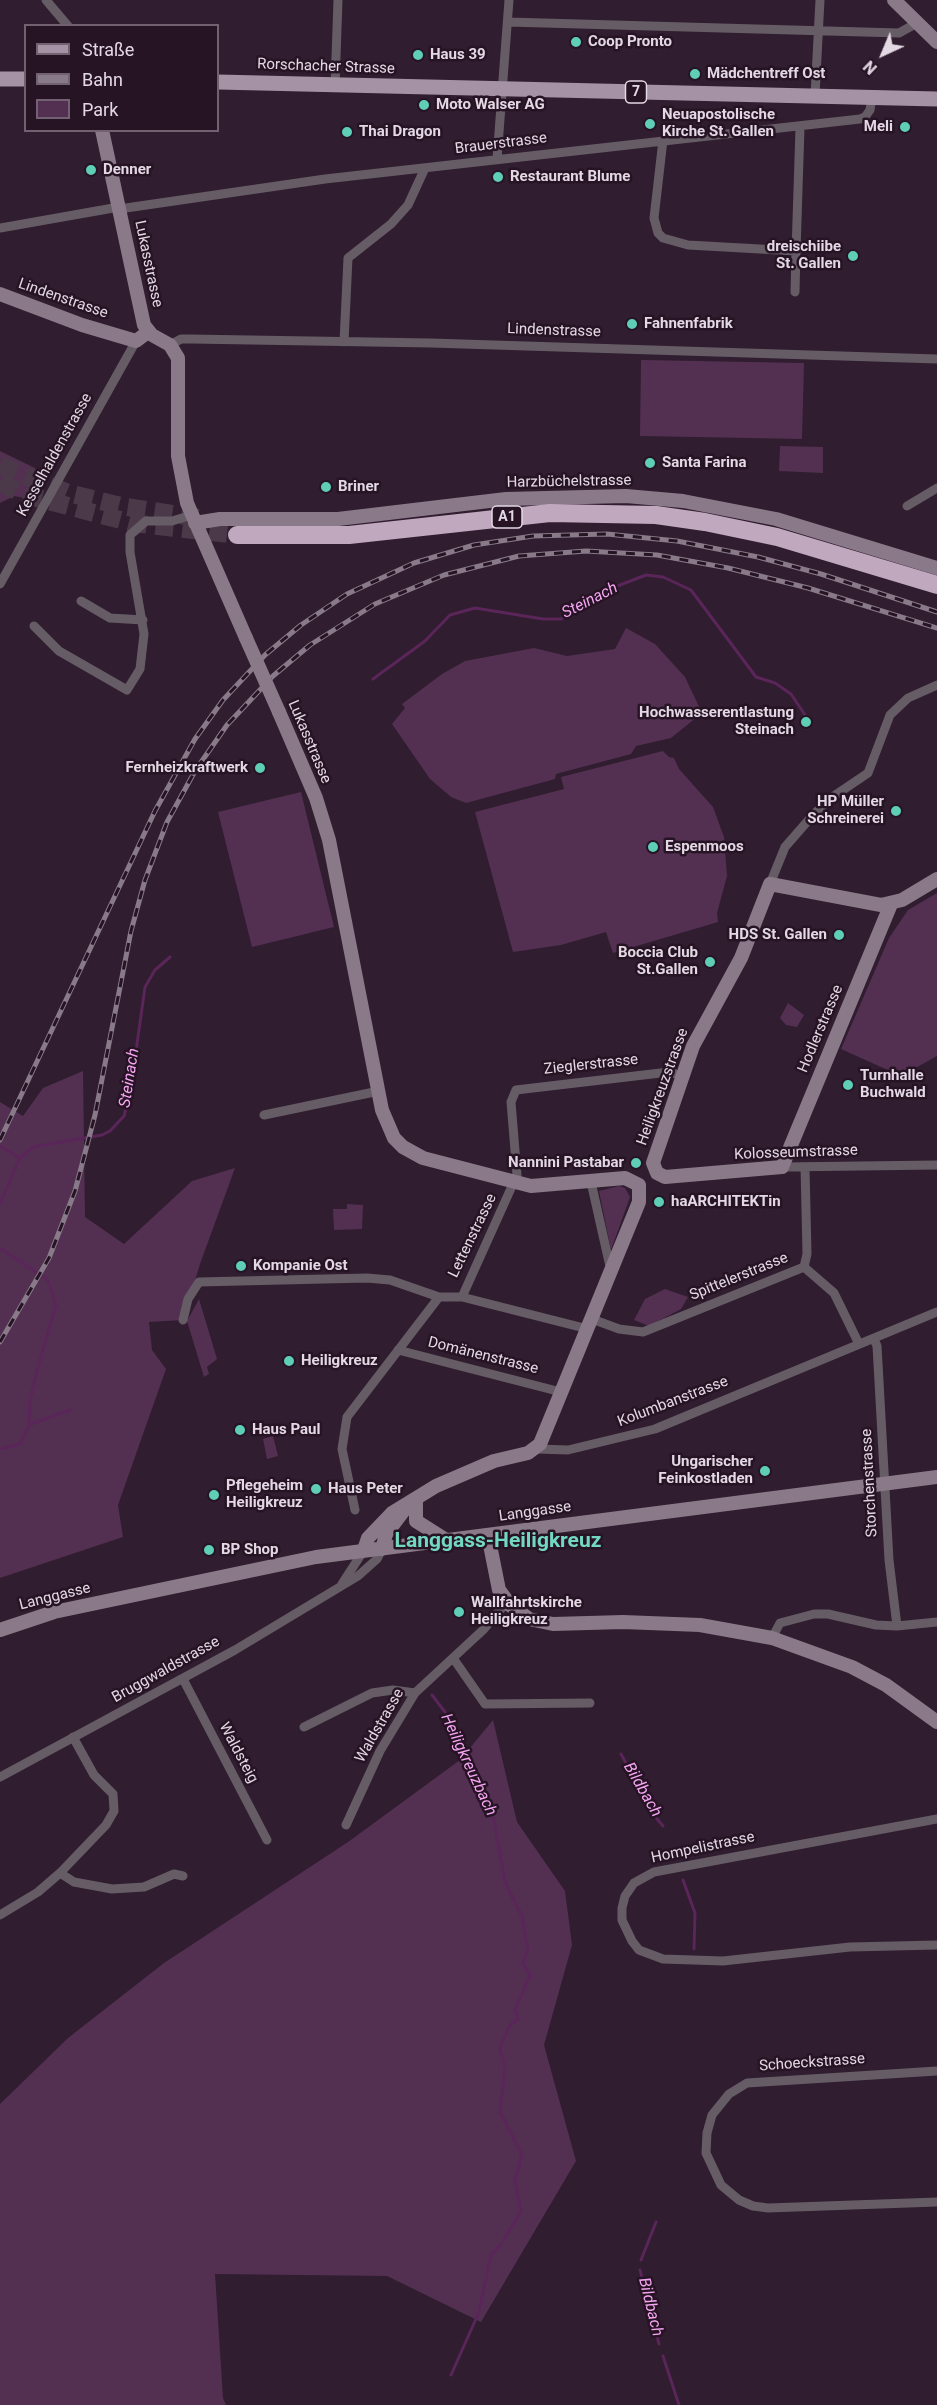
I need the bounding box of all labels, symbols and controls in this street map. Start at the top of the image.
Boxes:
legend [24,24,219,132]
north arrow [853,24,913,84]
place label: Coop Pronto [588,33,672,51]
marker: Coop Pronto [569,35,583,49]
text: Straße [82,39,134,60]
place label: Haus 39 [430,46,486,64]
marker: Haus 39 [411,48,425,62]
street label: Rorschacher Strasse [257,56,395,78]
text: N [859,57,881,78]
place label: Mädchentreff Ost [707,65,825,83]
marker: Mädchentreff Ost [688,67,702,81]
text: Bahn [82,69,123,90]
road number: 7 [626,81,646,103]
place label: Moto Walser AG [436,96,545,114]
marker: Moto Walser AG [417,98,431,112]
text: Park [82,99,118,120]
place label: Neuapostolische Kirche St. Gallen [662,106,775,141]
marker: Neuapostolische Kirche St. Gallen [643,117,657,131]
place label: Meli [864,118,893,136]
marker: Meli [898,120,912,134]
place label: Thai Dragon [359,123,441,141]
marker: Thai Dragon [340,125,354,139]
street label: Brauerstrasse [454,129,548,159]
place label: Denner [103,161,151,179]
marker: Denner [84,163,98,177]
place label: Restaurant Blume [510,168,630,186]
marker: Restaurant Blume [491,170,505,184]
street label: Lukasstrasse [130,219,166,309]
place label: dreischiibe St. Gallen [767,238,841,273]
marker: dreischiibe St. Gallen [846,249,860,263]
street label: Lindenstrasse [16,275,110,323]
place label: Fahnenfabrik [644,315,733,333]
marker: Fahnenfabrik [625,317,639,331]
street label: Lindenstrasse [507,320,601,342]
street label: Kesselhaldenstrasse [14,390,96,520]
place label: Santa Farina [662,454,746,472]
marker: Santa Farina [643,456,657,470]
street label: Harzbüchelstrasse [506,472,632,492]
place label: Briner [338,478,379,496]
marker: Briner [319,480,333,494]
road number: A1 [492,506,522,528]
water label: Steinach [559,579,621,623]
street label: Lukasstrasse [283,698,335,786]
place label: Hochwasserentlastung Steinach [639,704,794,739]
marker: Hochwasserentlastung Steinach [799,715,813,729]
place label: Fernheizkraftwerk [125,759,248,777]
marker: Fernheizkraftwerk [253,761,267,775]
place label: HP Müller Schreinerei [807,793,884,828]
marker: HP Müller Schreinerei [889,804,903,818]
place label: Espenmoos [665,838,744,856]
marker: Espenmoos [646,840,660,854]
place label: HDS St. Gallen [729,926,827,944]
marker: HDS St. Gallen [832,928,846,942]
place label: Boccia Club St.Gallen [618,944,698,979]
marker: Boccia Club St.Gallen [703,955,717,969]
street label: Hodlerstrasse [794,982,848,1076]
street label: Heiligkreuzstrasse [633,1026,693,1148]
water label: Steinach [116,1047,144,1109]
street label: Zieglerstrasse [543,1051,639,1079]
place label: Turnhalle Buchwald [860,1067,926,1102]
marker: Turnhalle Buchwald [841,1078,855,1092]
street label: Kolosseumstrasse [734,1142,858,1164]
place label: Nannini Pastabar [508,1154,624,1172]
marker: Nannini Pastabar [629,1156,643,1170]
street label: Lettenstrasse [445,1191,501,1281]
place label: haARCHITEKTin [671,1193,781,1211]
marker: haARCHITEKTin [652,1195,666,1209]
street label: Spittelerstrasse [687,1249,791,1305]
place label: Kompanie Ost [253,1257,348,1275]
marker: Kompanie Ost [234,1259,248,1273]
street label: Domänenstrasse [426,1334,540,1378]
place label: Heiligkreuz [301,1352,378,1370]
marker: Heiligkreuz [282,1354,296,1368]
street label: Kolumbanstrasse [615,1373,731,1431]
place label: Haus Paul [252,1421,320,1439]
marker: Haus Paul [233,1423,247,1437]
street label: Storchenstrasse [858,1428,882,1538]
place label: Ungarischer Feinkostladen [658,1453,753,1488]
marker: Ungarischer Feinkostladen [758,1464,772,1478]
place label: Pflegeheim Heiligkreuz [226,1477,303,1512]
place label: Haus Peter [328,1480,403,1498]
marker: Haus Peter [309,1482,323,1496]
marker: Pflegeheim Heiligkreuz [207,1488,221,1502]
street label: Langgasse [498,1498,572,1526]
district label: Langgass-Heiligkreuz [395,1529,601,1555]
place label: BP Shop [221,1541,279,1559]
marker: BP Shop [202,1543,216,1557]
street label: Langgasse [17,1579,93,1615]
place label: Wallfahrtskirche Heiligkreuz [471,1594,582,1629]
marker: Wallfahrtskirche Heiligkreuz [452,1605,466,1619]
street label: Bruggwaldstrasse [109,1633,223,1707]
street label: Waldstrasse [352,1686,408,1766]
water label: Heiligkreuzbach [436,1711,500,1819]
street label: Waldsteig [215,1720,261,1786]
water label: Bildbach [619,1759,665,1821]
street label: Hompelistrasse [650,1828,756,1868]
street label: Schoeckstrasse [758,2050,866,2076]
water label: Bildbach [633,2276,667,2338]

